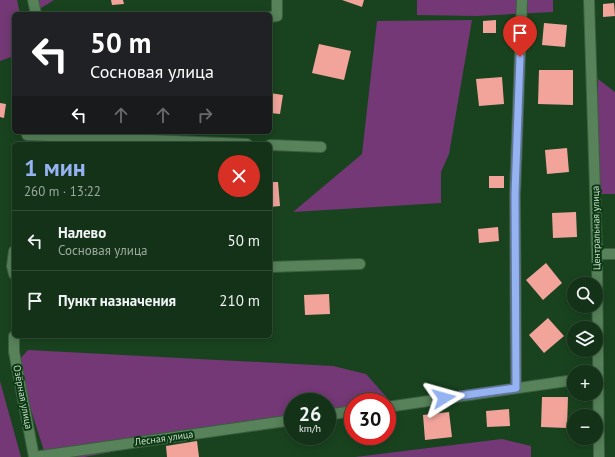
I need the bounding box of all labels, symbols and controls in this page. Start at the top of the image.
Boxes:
pin [503,16,537,57]
icon: arrive [509,22,531,44]
text: 50 m [90,24,151,61]
icon: left [24,28,76,80]
text: Сосновая улица [90,60,214,83]
icon: left [68,104,90,126]
icon: ahead [110,104,132,126]
icon: ahead [152,104,174,126]
icon: right [194,104,216,126]
text: 1 мин [24,152,86,183]
button: close [218,155,260,197]
text: 260 m · 13:22 [24,183,101,200]
street label: Центральная улица [589,186,603,270]
text: Налево [58,223,106,242]
icon: left [24,230,46,252]
text: 50 m [227,231,260,250]
text: Сосновая улица [58,242,147,259]
map controls [567,277,603,445]
button: search [567,277,603,313]
icon: arrive [24,290,46,312]
text: Пункт назначения [58,291,176,310]
text: 210 m [219,291,260,310]
button: layers [567,321,603,357]
street label: Озёрная улица [10,364,36,430]
button: + [567,365,603,401]
position arrow [423,377,465,419]
speed limit sign: 30 [344,393,396,445]
text: 26 [299,401,321,427]
button: − [567,409,603,445]
text: km/h [299,422,321,435]
street label: Лесная улица [133,427,194,449]

